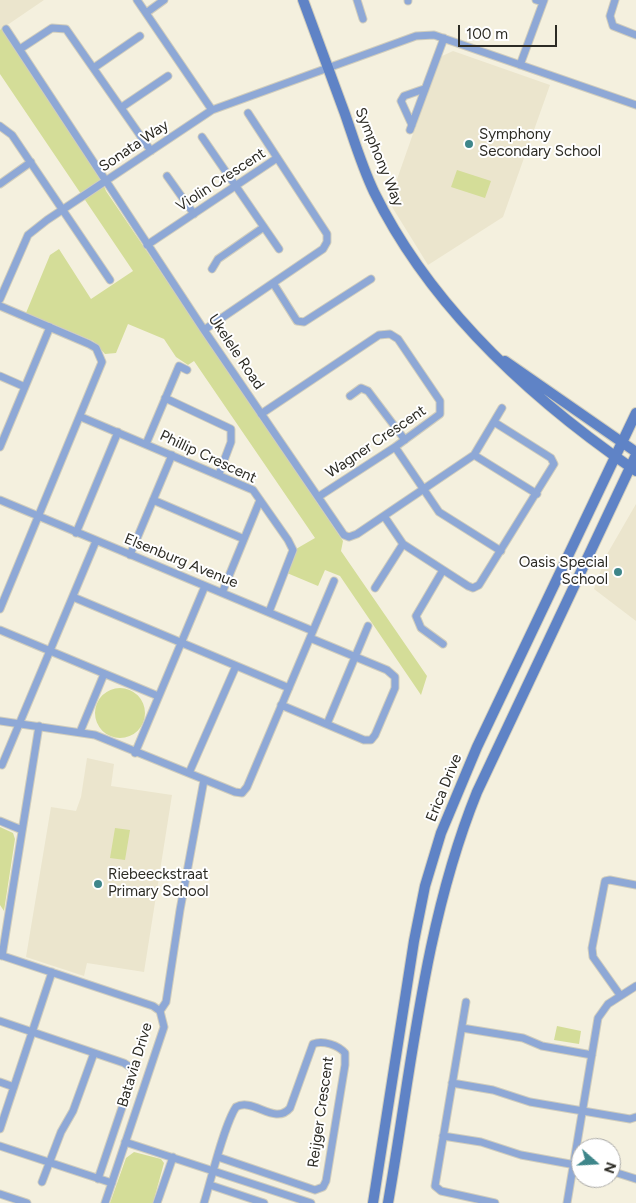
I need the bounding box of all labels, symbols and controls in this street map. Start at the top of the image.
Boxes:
scale bar [461,15,560,47]
text: 100 m [466,25,508,43]
street label: Symphony Way [351,105,407,209]
street label: Sonata Way [96,116,172,176]
place label: Symphony Secondary School [479,126,601,161]
marker: Symphony Secondary School [463,138,475,150]
street label: Violin Crescent [173,144,269,216]
street label: Ukelele Road [204,311,268,393]
street label: Wagner Crescent [322,402,430,482]
street label: Phillip Crescent [157,427,259,487]
street label: Elsenburg Avenue [121,530,241,592]
place label: Oasis Special School [519,554,608,589]
marker: Oasis Special School [612,566,624,578]
street label: Erica Drive [422,751,466,825]
place label: Riebeeckstraat Primary School [108,866,209,901]
marker: Riebeeckstraat Primary School [92,878,104,890]
street label: Batavia Drive [114,1021,156,1109]
street label: Reijger Crescent [304,1055,338,1169]
north arrow [571,1138,621,1188]
text: N [600,1160,620,1176]

